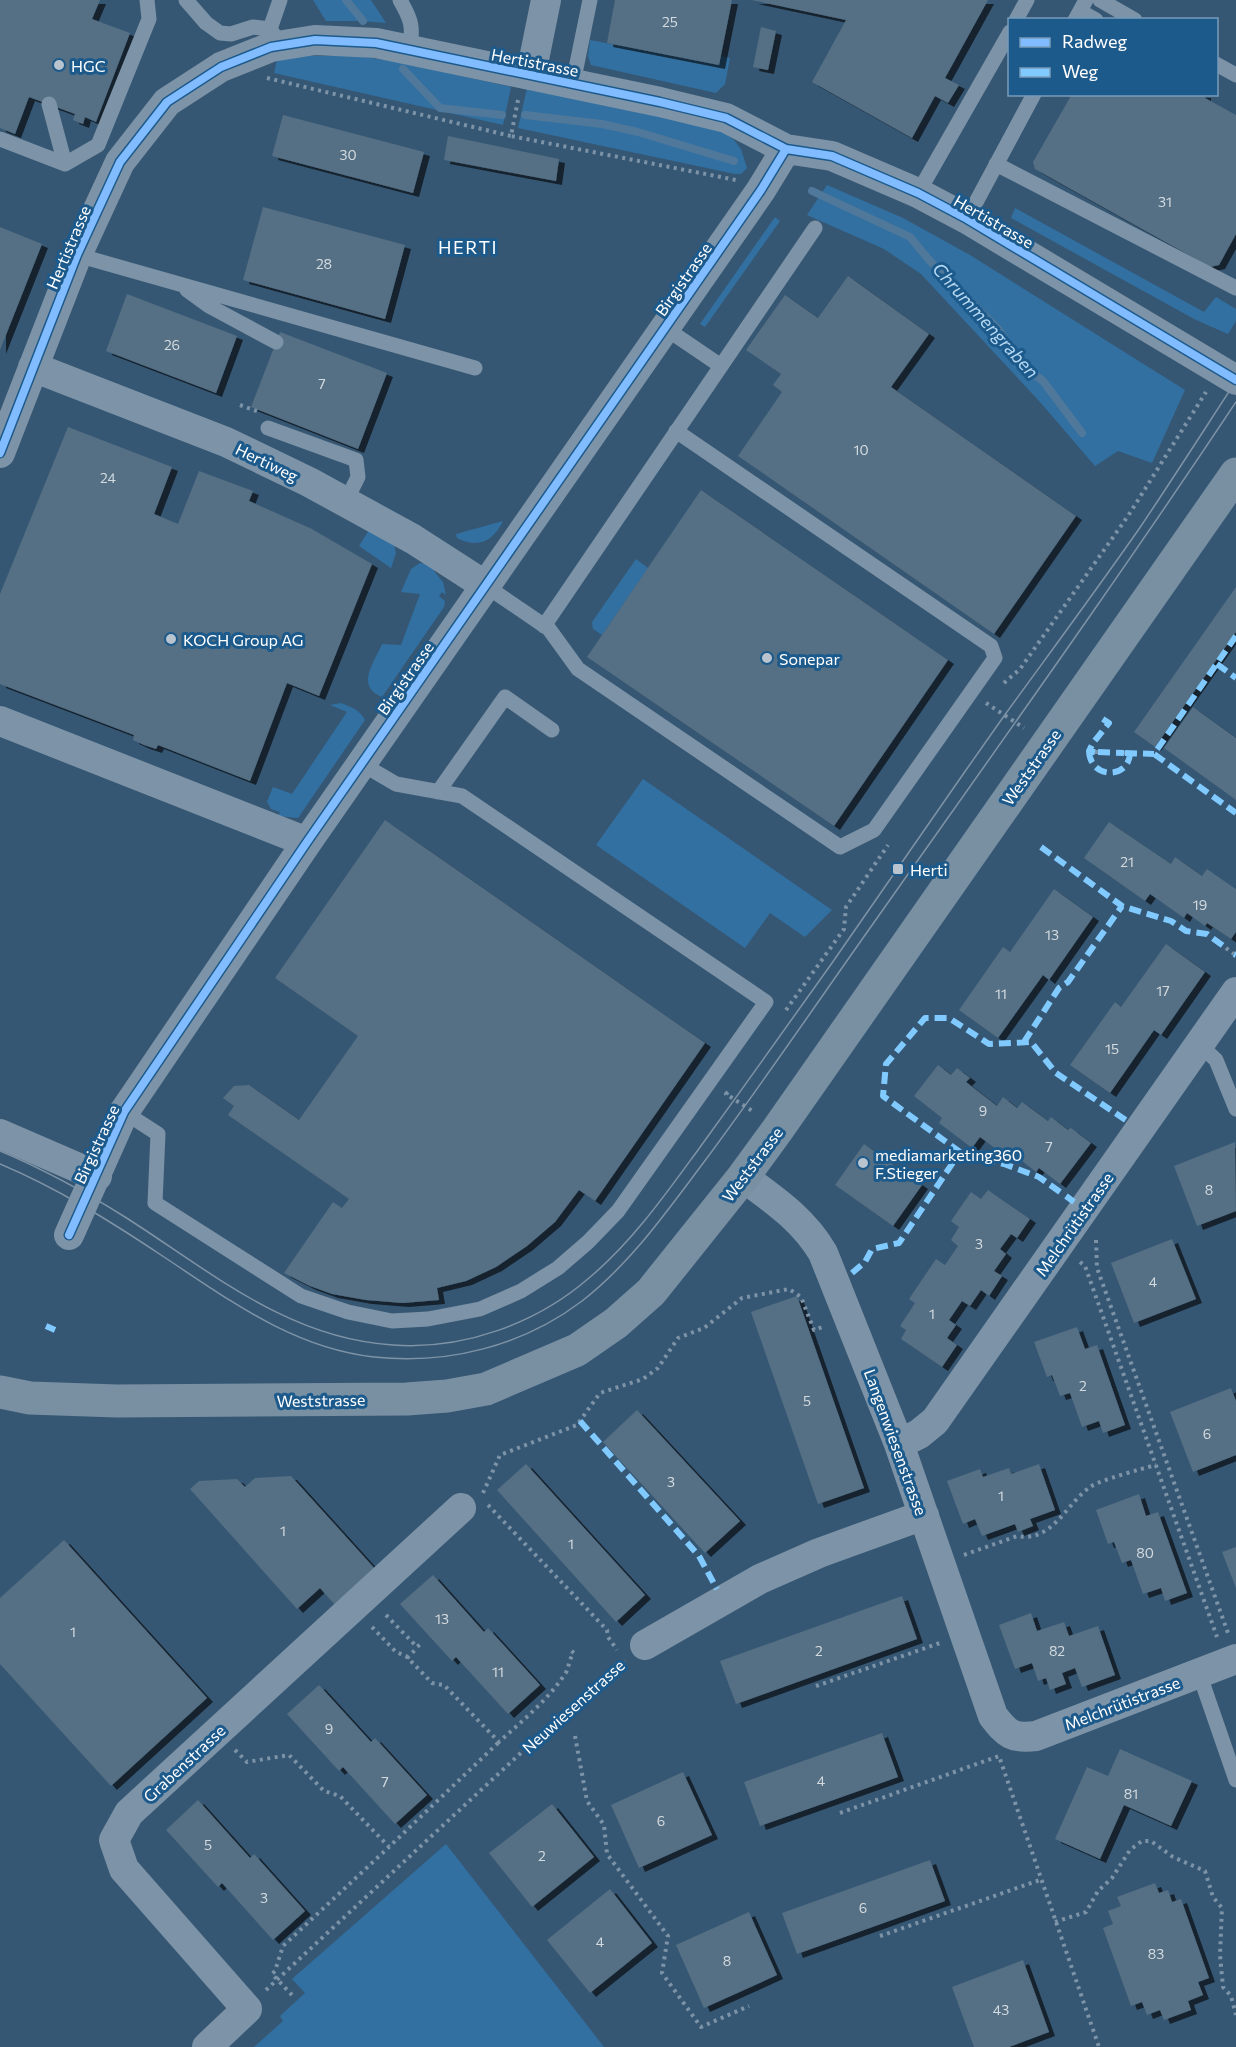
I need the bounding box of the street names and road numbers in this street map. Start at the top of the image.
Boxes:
street label: Hertistrasse [490,44,580,80]
street label: Hertistrasse [951,191,1037,251]
street label: Hertistrasse [42,202,94,292]
street label: Birgistrasse [651,239,715,319]
street label: Hertiweg [233,439,302,485]
street label: Birgistrasse [373,638,437,718]
street label: Weststrasse [998,725,1064,809]
street label: Birgistrasse [69,1101,123,1187]
street label: Weststrasse [718,1123,786,1205]
street label: Melchrütistrasse [1031,1168,1117,1280]
street label: Langenwiesenstrasse [861,1366,931,1518]
street label: Weststrasse [276,1390,366,1410]
street label: Neuwiesenstrasse [518,1655,628,1757]
street label: Melchrütistrasse [1062,1672,1182,1734]
street label: Grabenstrasse [139,1720,229,1806]

